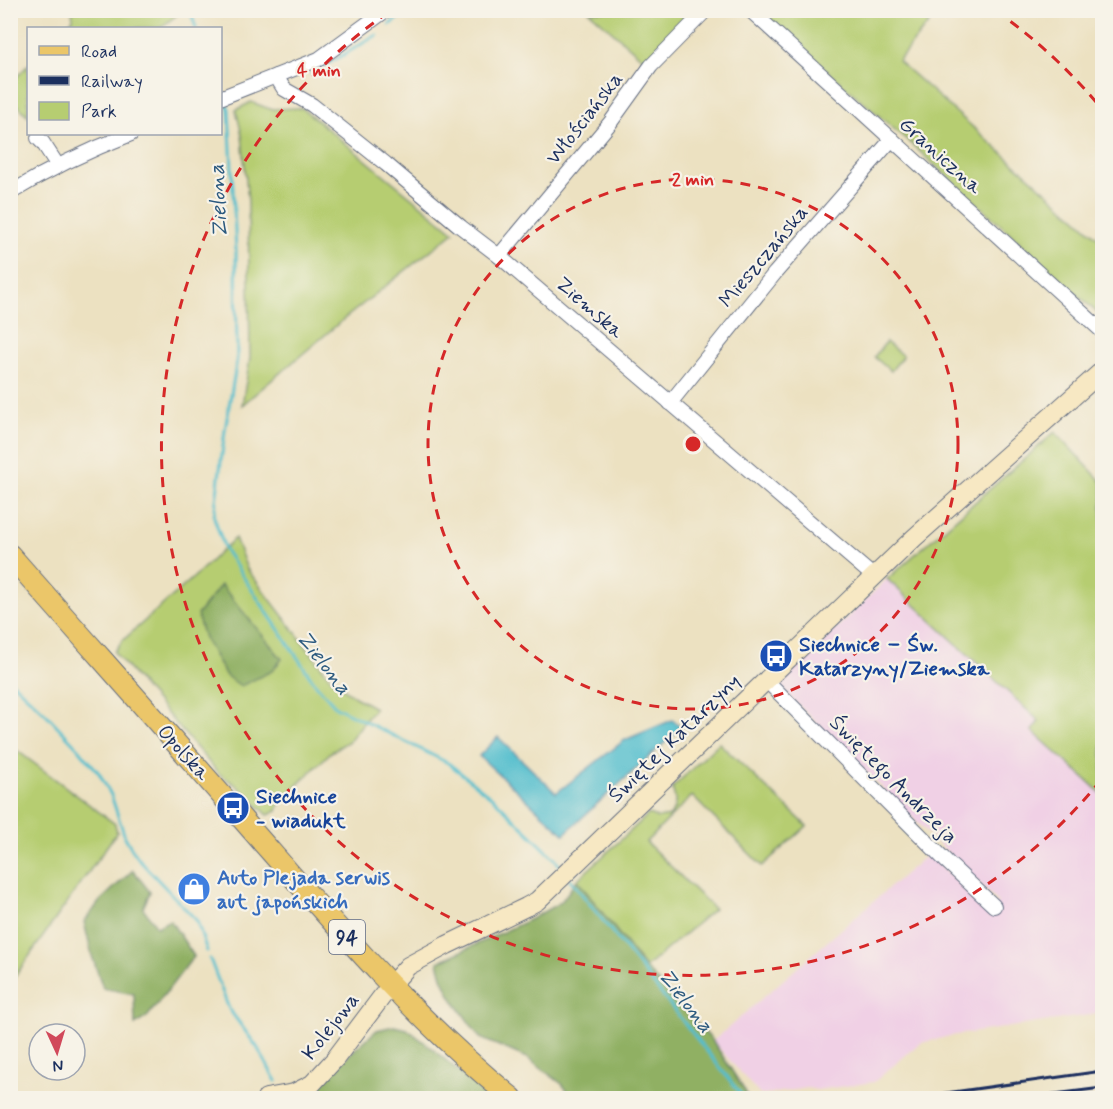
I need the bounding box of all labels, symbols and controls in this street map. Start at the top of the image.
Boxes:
legend [27,27,222,135]
text: Road [81,40,117,64]
text: 4 min [297,59,341,83]
street label: Włościańska [540,66,630,171]
text: Railway [81,70,143,94]
text: Park [81,100,117,124]
street label: Graniczna [893,111,988,201]
water label: Zielona [203,163,235,239]
text: 2 min [672,168,714,192]
street label: Mieszczańska [713,199,815,314]
street label: Ziemska [549,270,630,345]
centre of rings [683,434,703,454]
water label: Zielona [290,625,357,701]
place label: Siechnice – Św. Katarzyny/Ziemska [799,631,991,683]
bus stop icon: Siechnice – Św. Katarzyny/Ziemska [758,638,794,674]
street label: Świętej Katarzyny [602,668,747,809]
street label: Świętego Andrzeja [821,709,964,852]
street label: Opolska [151,718,216,787]
place label: Siechnice - wiadukt [256,783,346,835]
bus stop icon: Siechnice - wiadukt [215,790,251,826]
place label: Auto Plejada serwis aut japońskich [217,864,391,916]
shop icon: Auto Plejada serwis aut japońskich [176,871,212,907]
road number: 94 [329,920,365,954]
water label: Zielona [652,963,719,1039]
street label: Kolejowa [296,987,366,1066]
north arrow [27,1022,87,1082]
text: N [52,1055,64,1076]

